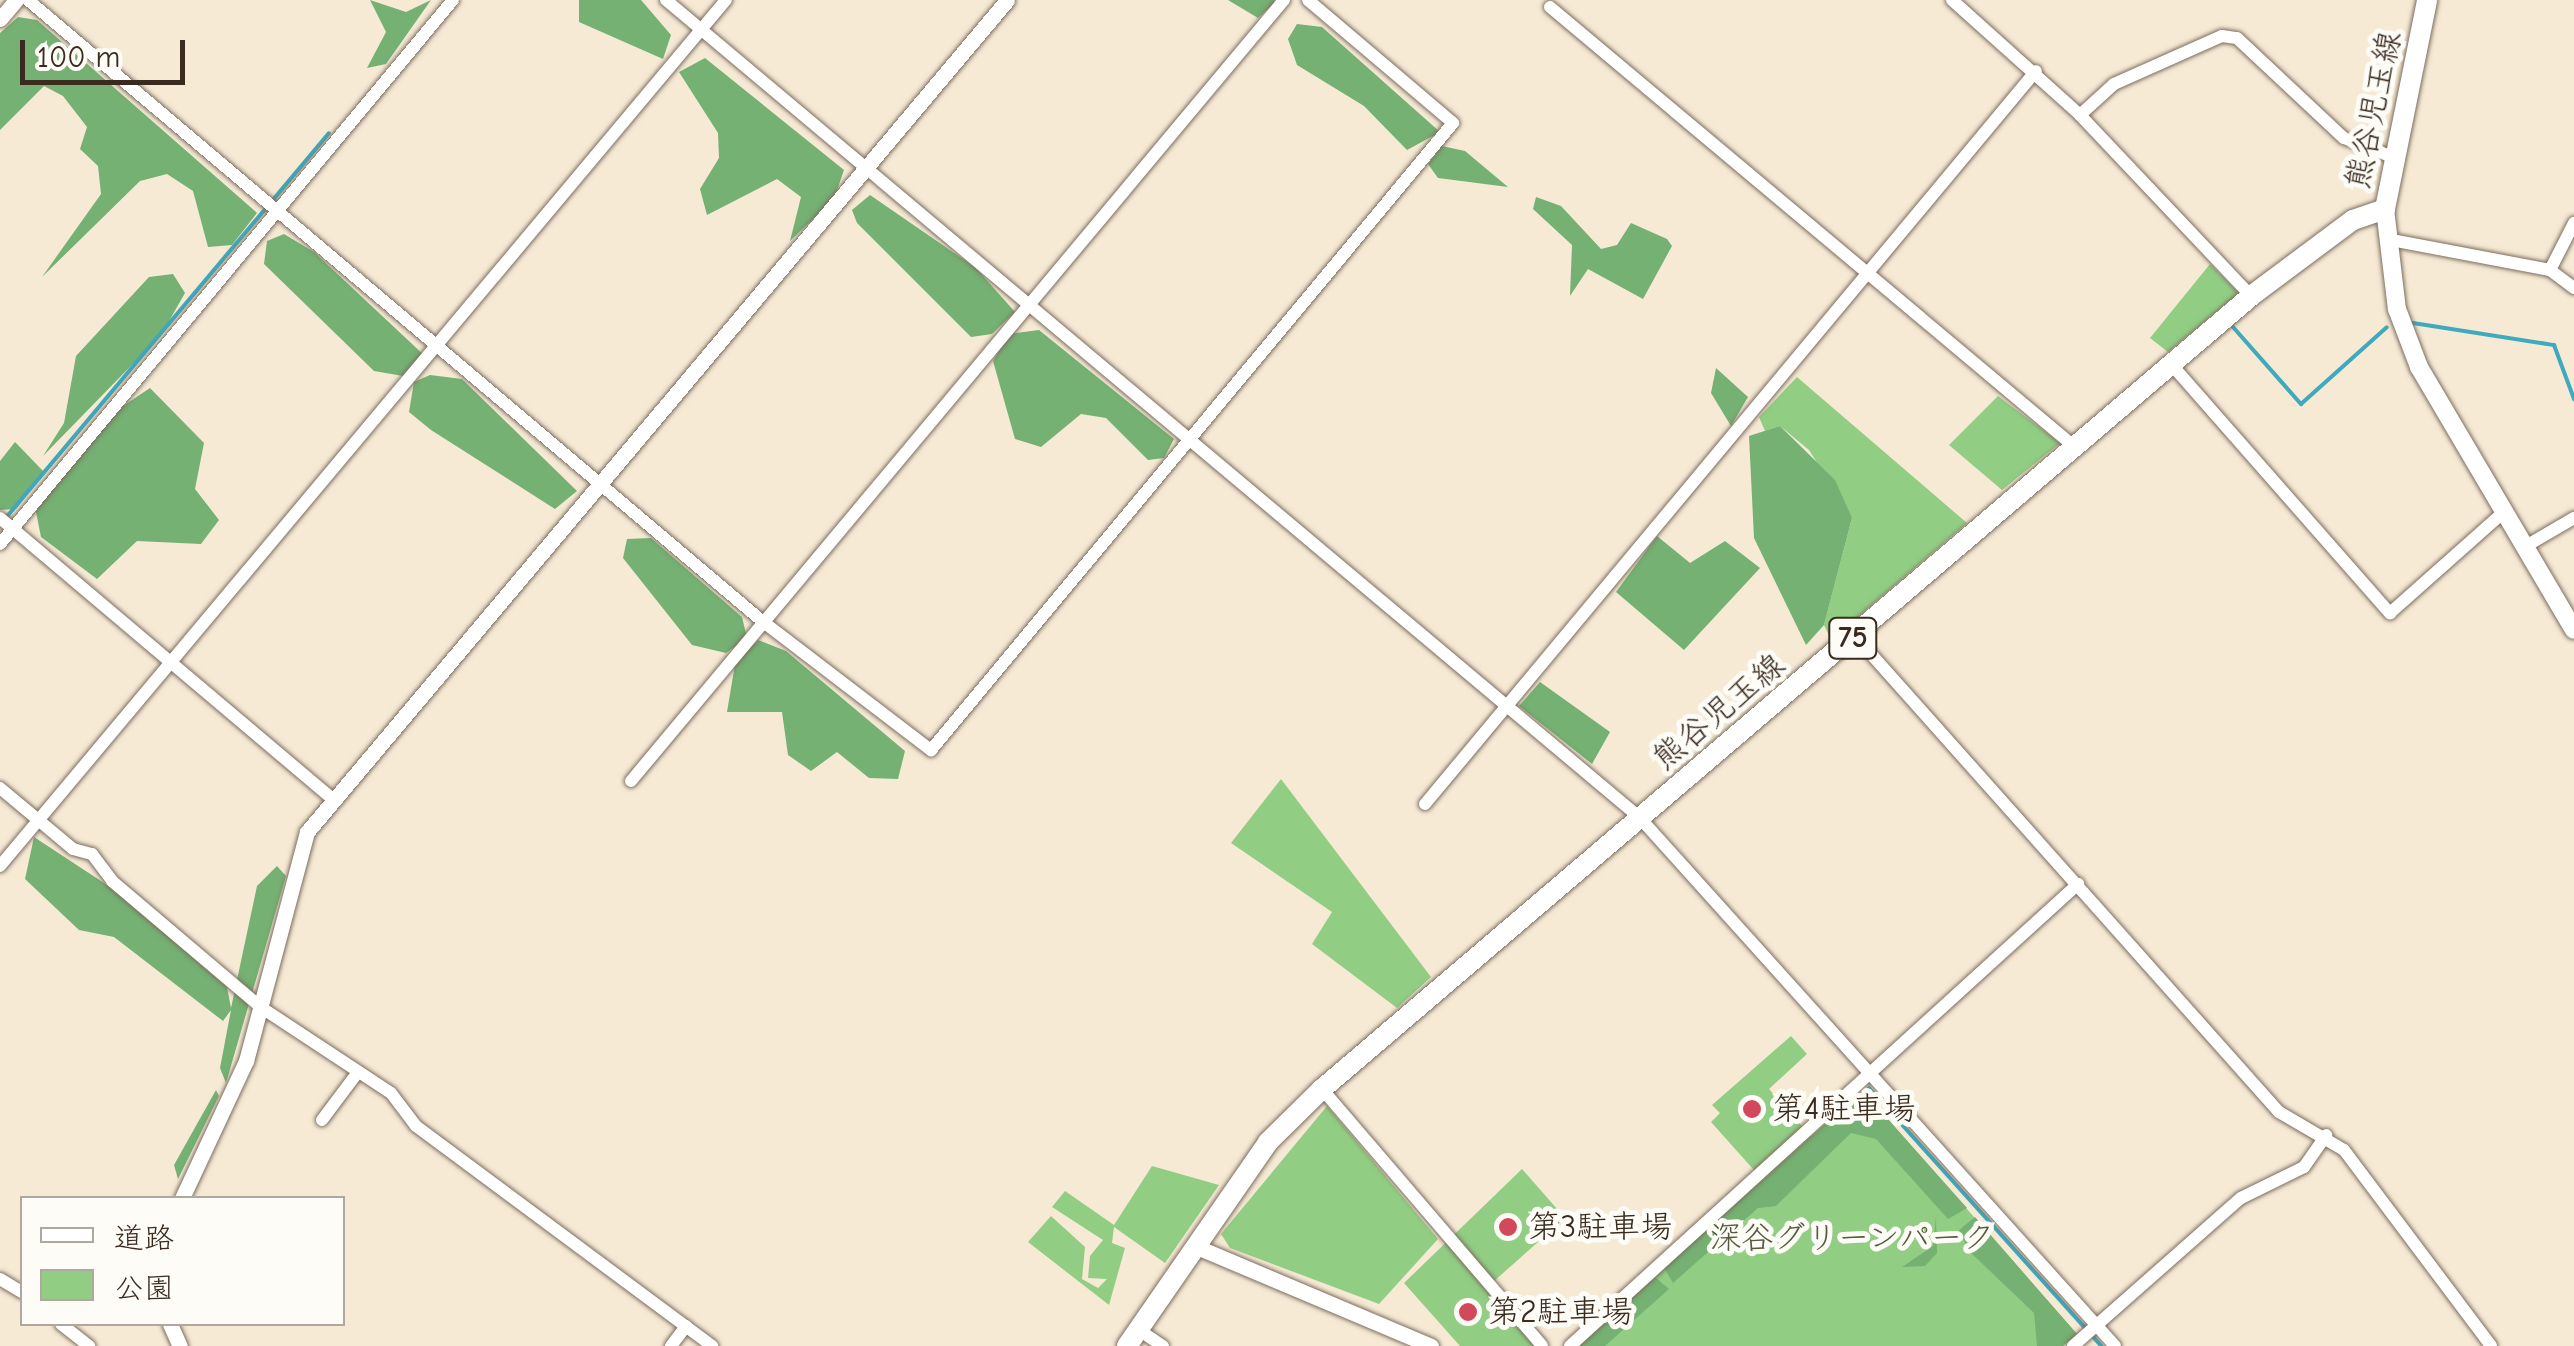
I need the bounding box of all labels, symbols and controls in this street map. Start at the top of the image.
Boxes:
scale bar [25,20,190,82]
street label: 熊谷児玉線 [2339,28,2409,192]
text: 100 m [37,40,120,75]
road number: 75 [1828,613,1878,663]
street label: 熊谷児玉線 [1645,646,1793,778]
place label: 第4駐車場 [1772,1090,1915,1128]
marker: 第4駐車場 [1741,1098,1763,1120]
legend [20,1196,345,1326]
place label: 第3駐車場 [1528,1208,1672,1246]
marker: 第3駐車場 [1497,1216,1519,1238]
park label: 深谷グリーンパーク [1708,1219,1996,1257]
text: 道路 [114,1221,174,1256]
text: 公園 [114,1271,174,1306]
place label: 第2駐車場 [1488,1293,1633,1331]
marker: 第2駐車場 [1457,1301,1479,1323]

